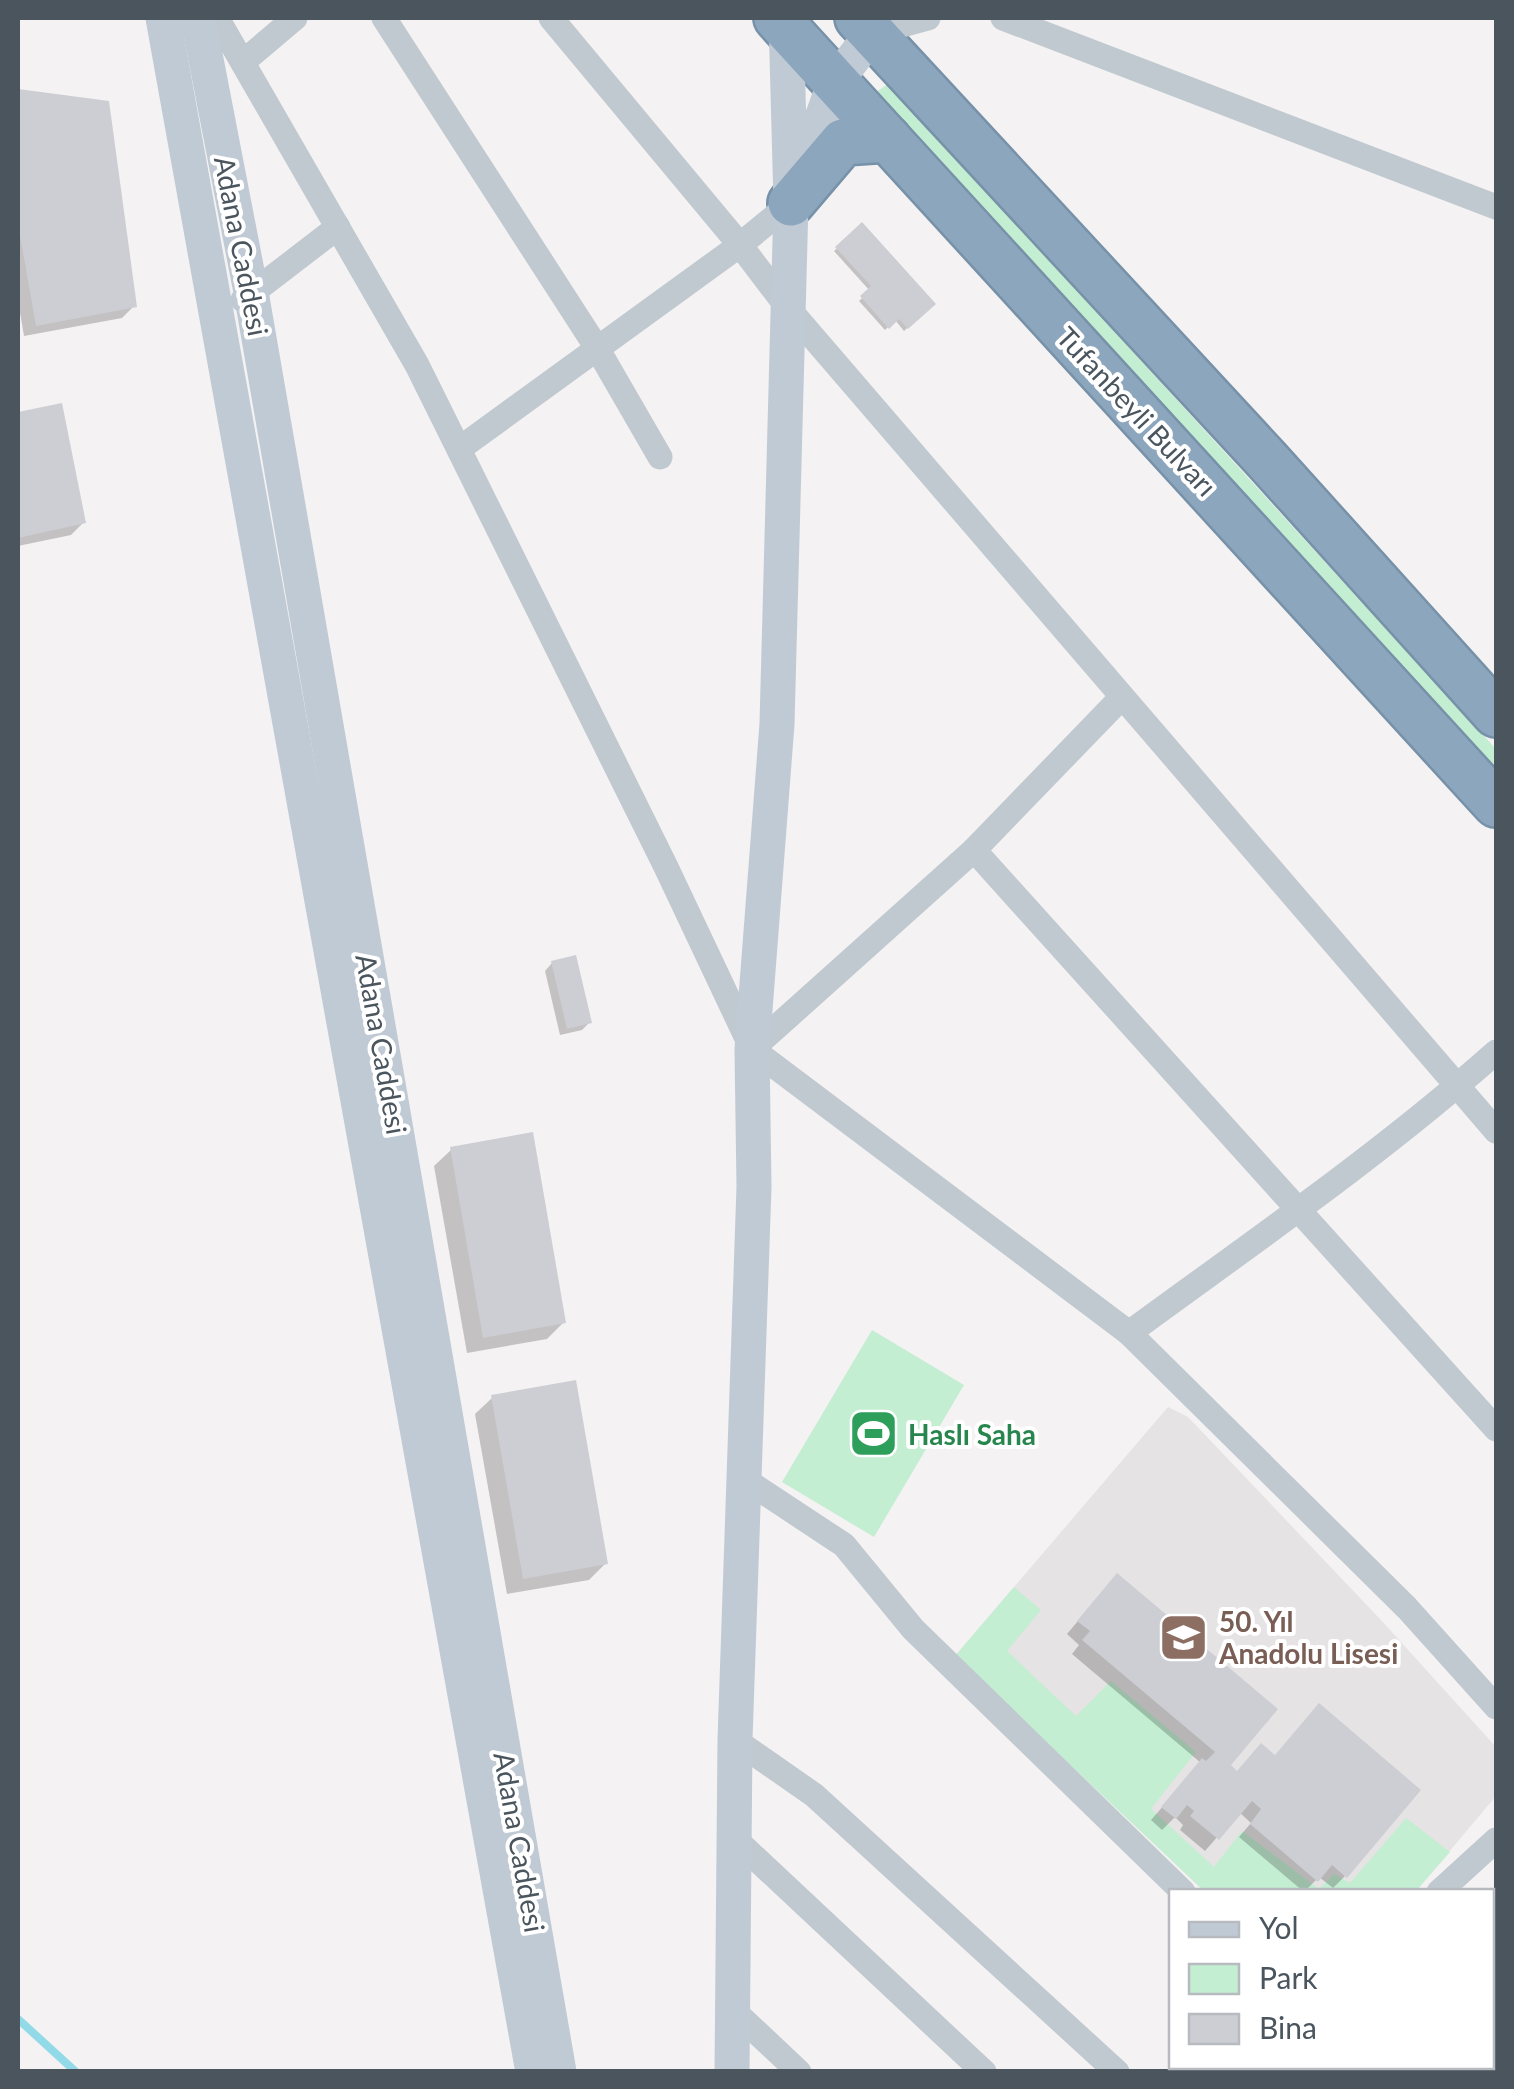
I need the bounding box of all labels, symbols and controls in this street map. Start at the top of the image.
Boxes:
street label: Adana Caddesi [208,153,276,339]
street label: Tufanbeyli Bulvarı [1050,319,1224,503]
street label: Adana Caddesi [349,951,415,1137]
sports icon: Haslı Saha [847,1408,899,1460]
place label: Haslı Saha [908,1417,1036,1451]
place label: 50. Yıl Anadolu Lisesi [1218,1604,1398,1670]
school or university icon: 50. Yıl Anadolu Lisesi [1158,1611,1210,1663]
street label: Adana Caddesi [487,1749,553,1935]
legend [1169,1889,1494,2069]
text: Yol [1259,1909,1299,1945]
text: Park [1259,1959,1318,1995]
text: Bina [1259,2009,1317,2045]

